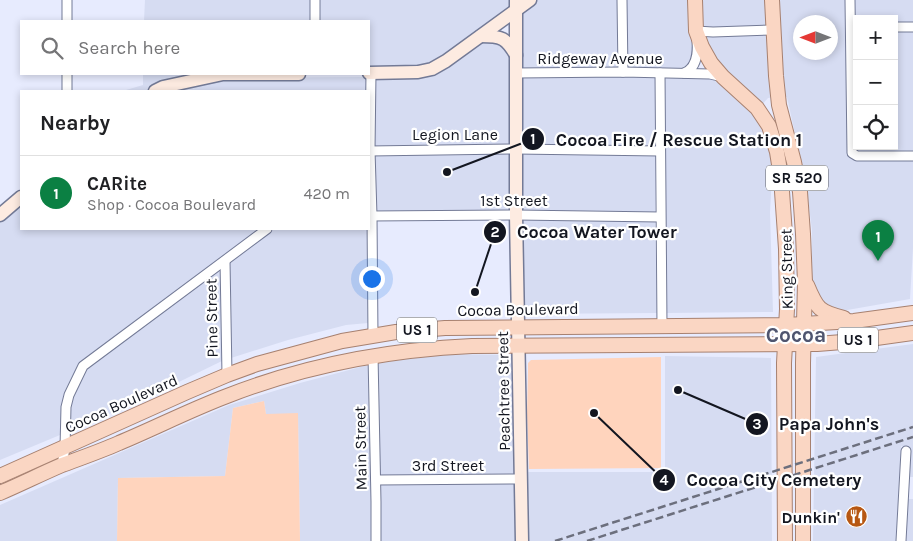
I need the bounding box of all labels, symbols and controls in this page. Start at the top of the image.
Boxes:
north arrow [793,15,838,60]
map controls [853,15,898,150]
button: + [853,15,898,60]
search box [20,20,370,75]
icon: search [38,34,66,62]
text: Search here [78,37,180,59]
street label: Ridgeway Avenue [537,49,663,68]
button: − [853,60,898,105]
button: locate [853,105,898,150]
text: Nearby [40,111,110,135]
callout: Cocoa Fire / Rescue Station 1 [520,123,812,156]
street label: Legion Lane [412,125,498,144]
text: Cocoa Fire / Rescue Station 1 [556,129,802,151]
text: 1 [530,130,536,148]
road number: SR 520 [766,166,828,190]
text: CARite [87,173,147,195]
text: 1 [53,184,59,203]
text: 420 m [304,184,350,203]
street label: 1st Street [480,191,548,210]
text: Shop · Cocoa Boulevard [87,195,256,214]
callout: Cocoa Water Tower [482,215,687,248]
pin: 1 [862,220,894,261]
text: Cocoa Water Tower [517,221,677,243]
text: 2 [490,223,500,241]
street label: King Street [776,228,797,310]
your location [359,266,385,292]
street label: Pine Street [201,278,222,358]
street label: Cocoa Boulevard [457,299,579,320]
road number: US 1 [397,318,437,342]
district label: Cocoa [766,323,826,347]
road number: US 1 [838,328,878,352]
street label: Peachtree Street [493,331,514,451]
street label: Cocoa Boulevard [62,370,180,437]
street label: Main Street [350,406,371,490]
callout: Papa John's [744,407,889,440]
text: Papa John's [779,413,879,435]
text: 3 [752,415,762,433]
street label: 3rd Street [412,456,484,475]
callout: Cocoa City Cemetery [652,463,872,496]
text: Cocoa City Cemetery [687,469,861,491]
text: 4 [660,471,669,489]
restaurant icon: Dunkin' [844,505,868,529]
place label: Dunkin' [781,508,840,527]

